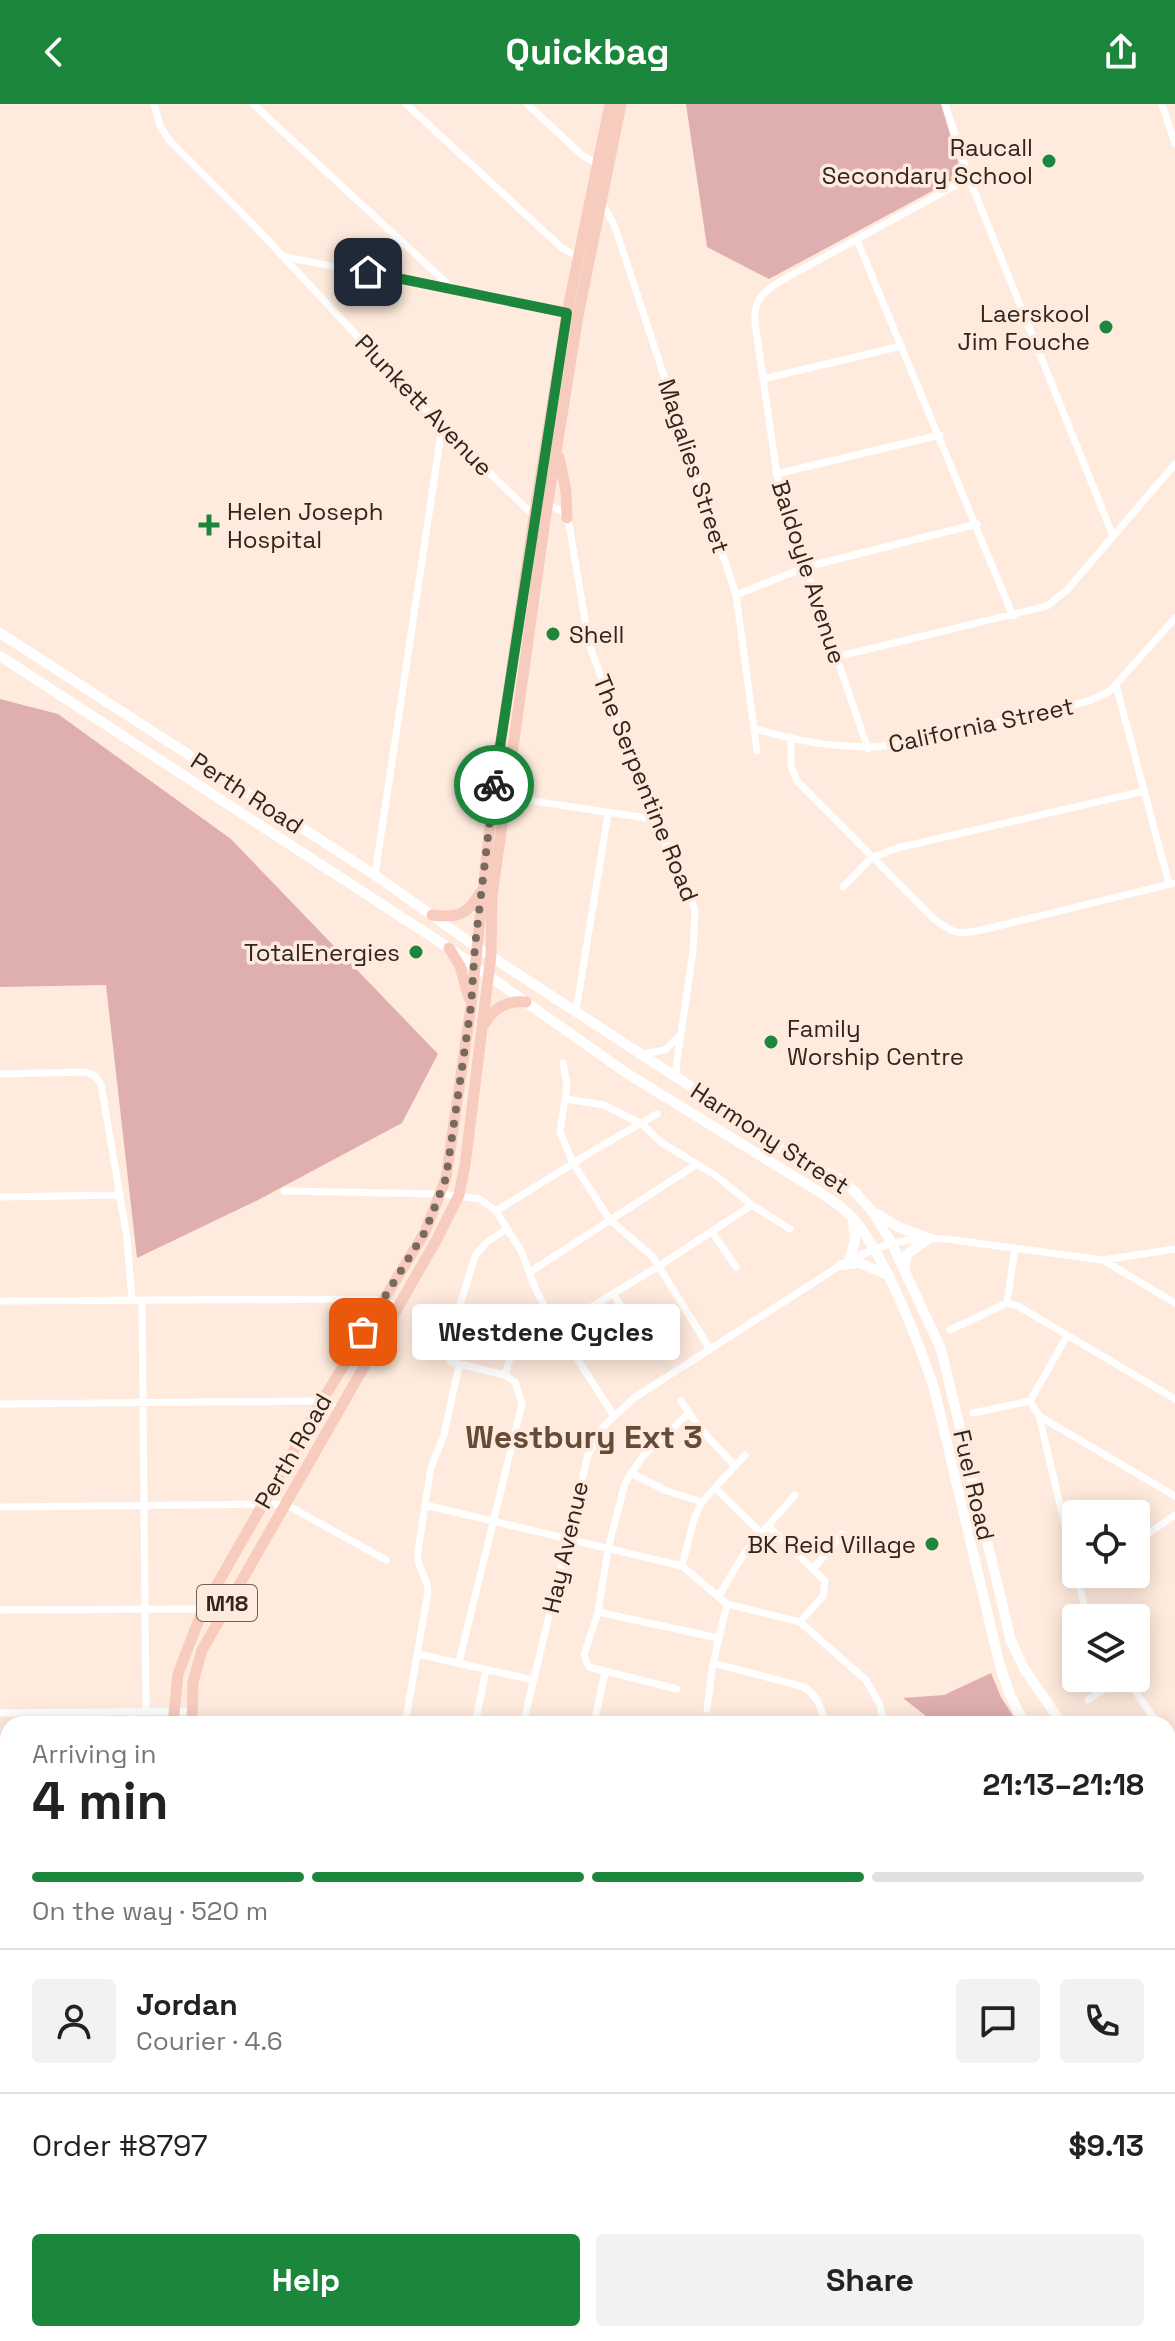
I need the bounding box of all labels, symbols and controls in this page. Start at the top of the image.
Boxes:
text: Quickbag [506,29,669,75]
icon: back [32,30,76,74]
icon: share [1099,30,1143,74]
place label: Raucall Secondary School [822,132,1033,191]
marker: Raucall Secondary School [1040,152,1058,170]
pin [334,238,402,306]
icon: home [346,250,390,294]
place label: Laerskool Jim Fouche [957,298,1090,357]
marker: Laerskool Jim Fouche [1097,318,1115,336]
street label: Plunkett Avenue [348,327,500,483]
street label: Magalies Street [651,375,737,557]
street label: Baldoyle Avenue [765,476,853,668]
place label: Helen Joseph Hospital [227,496,383,555]
marker: Helen Joseph Hospital [198,514,220,536]
place label: Shell [569,619,624,650]
marker: Shell [544,625,562,643]
street label: The Serpentine Road [586,670,706,906]
street label: California Street [885,690,1077,760]
street label: Perth Road [185,745,309,841]
courier [454,745,534,825]
icon: bike [472,763,516,807]
place label: TotalEnergies [244,937,400,968]
marker: TotalEnergies [407,943,425,961]
place label: Family Worship Centre [787,1013,964,1072]
marker: Family Worship Centre [762,1033,780,1051]
street label: Harmony Street [685,1075,855,1201]
pin [329,1298,397,1366]
callout: Westdene Cycles [411,1304,679,1360]
icon: bag [341,1310,385,1354]
text: Westdene Cycles [438,1315,654,1349]
street label: Perth Road [248,1388,338,1514]
district label: Westbury Ext 3 [465,1417,703,1457]
street label: Fuel Road [946,1427,1002,1543]
street label: Hay Avenue [535,1478,595,1616]
map controls [1062,1500,1150,1692]
button: locate [1062,1500,1150,1588]
place label: BK Reid Village [747,1529,916,1560]
marker: BK Reid Village [923,1535,941,1553]
road number: M18 [197,1585,257,1621]
button: layers [1062,1604,1150,1692]
text: Arriving in [32,1737,156,1771]
text: 21:13–21:18 [982,1765,1144,1804]
text: 4 min [32,1768,169,1834]
text: On the way · 520 m [32,1894,268,1928]
button: person [32,1979,116,2063]
button: chat [956,1979,1040,2063]
button: phone [1060,1979,1144,2063]
text: Jordan [136,1985,238,2024]
text: Courier · 4.6 [136,2024,283,2058]
text: Order #8797 [32,2126,208,2165]
text: $9.13 [1068,2126,1144,2165]
button: Help [32,2234,580,2326]
button: Share [596,2234,1144,2326]

